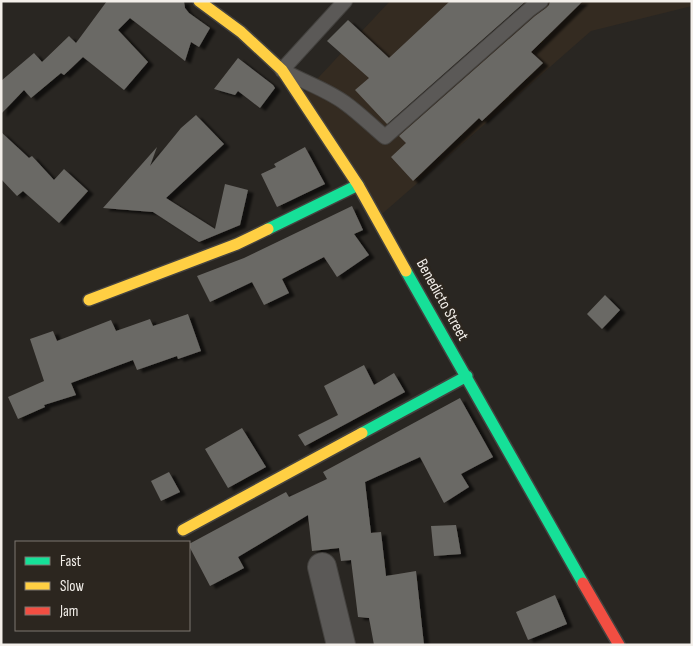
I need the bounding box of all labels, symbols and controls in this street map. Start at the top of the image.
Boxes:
street label: Benedicto Street [412,256,472,344]
legend [15,541,190,631]
text: Fast [60,552,82,571]
text: Slow [60,577,84,596]
text: Jam [59,602,78,621]

